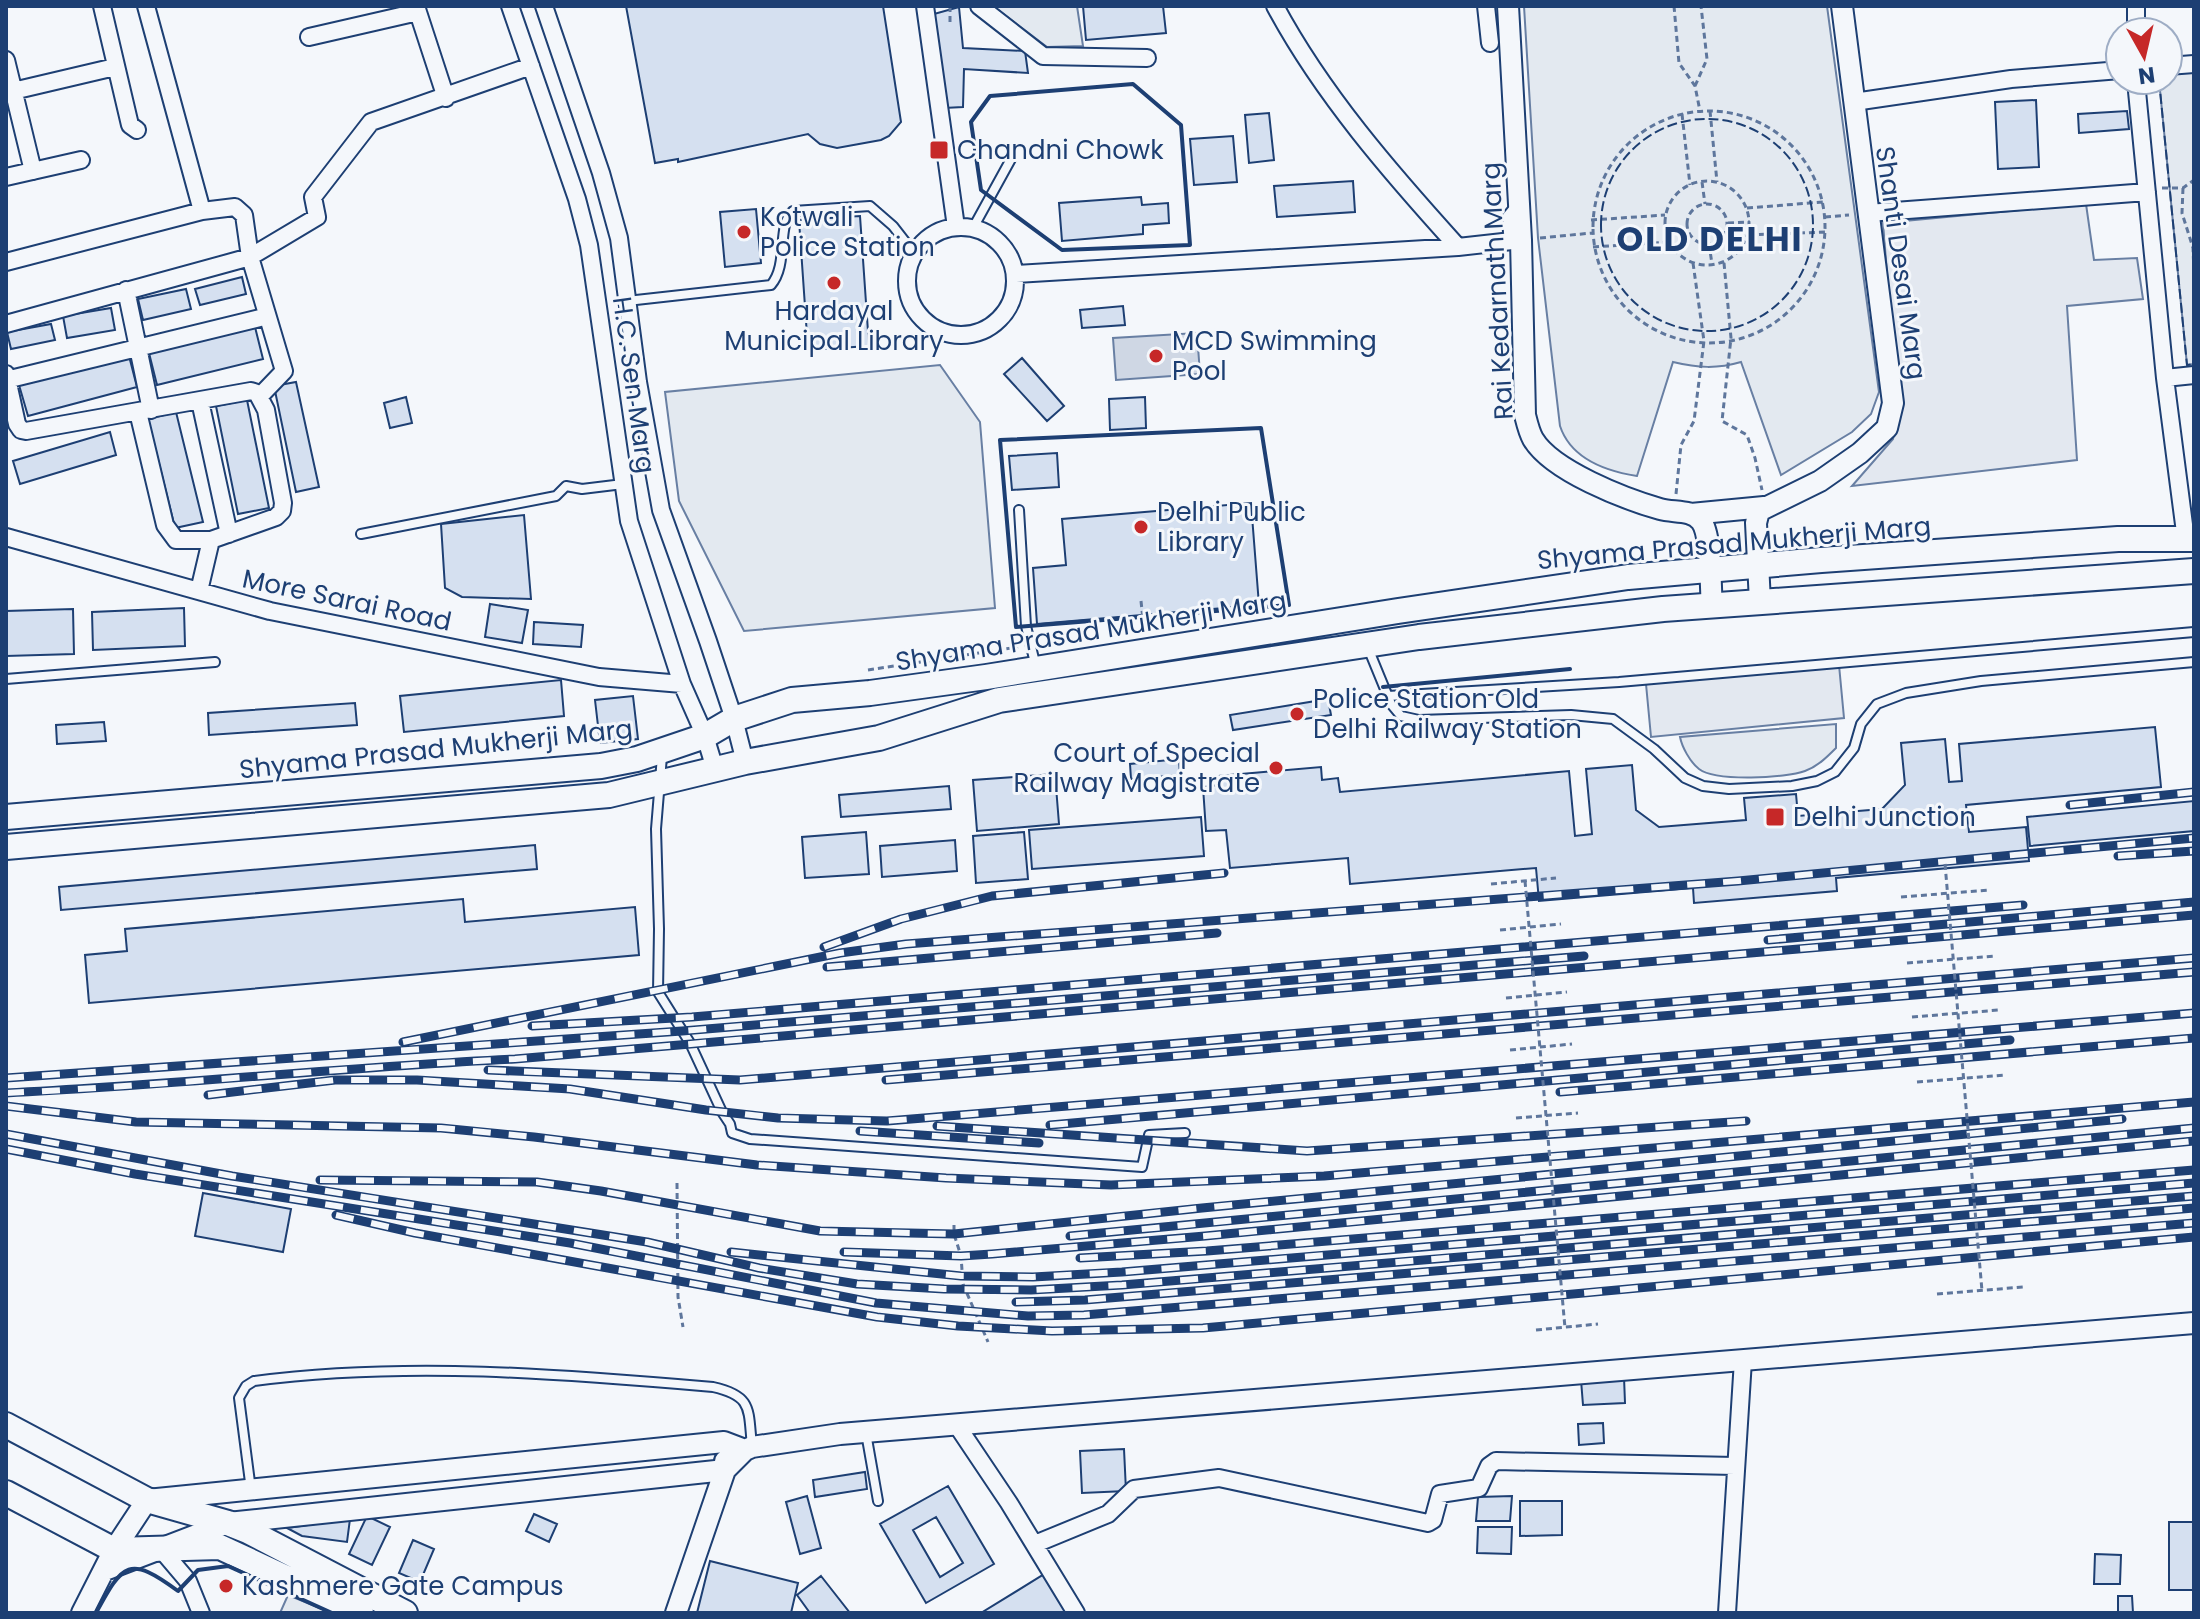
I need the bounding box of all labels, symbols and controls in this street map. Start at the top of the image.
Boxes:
north arrow [2104,16,2184,96]
text: N [2136,59,2157,92]
place label: Chandni Chowk [957,132,1164,168]
marker: Chandni Chowk [928,139,950,161]
street label: Shanti Desai Marg [1867,144,1935,382]
street label: Rai Kedarnath Marg [1472,161,1522,421]
place label: Kotwali Police Station [760,199,935,265]
district label: OLD DELHI [1616,215,1804,263]
marker: Kotwali Police Station [735,223,753,241]
marker: Hardayal Municipal Library [825,274,843,292]
place label: Hardayal Municipal Library [724,293,944,359]
street label: H.C. Sen Marg [604,294,664,476]
place label: MCD Swimming Pool [1172,323,1377,389]
marker: MCD Swimming Pool [1147,347,1165,365]
place label: Delhi Public Library [1157,494,1306,560]
street label: Shyama Prasad Mukherji Marg [1536,508,1932,578]
marker: Delhi Public Library [1132,518,1150,536]
street label: More Sarai Road [239,560,455,640]
street label: Shyama Prasad Mukherji Marg [893,582,1289,680]
place label: Police Station Old Delhi Railway Station [1313,681,1582,747]
marker: Police Station Old Delhi Railway Station [1288,705,1306,723]
street label: Shyama Prasad Mukherji Marg [238,710,634,788]
place label: Court of Special Railway Magistrate [1014,735,1260,801]
marker: Court of Special Railway Magistrate [1267,759,1285,777]
place label: Delhi Junction [1793,799,1976,835]
marker: Delhi Junction [1764,806,1786,828]
place label: Kashmere Gate Campus [242,1568,564,1604]
marker: Kashmere Gate Campus [217,1577,235,1595]

